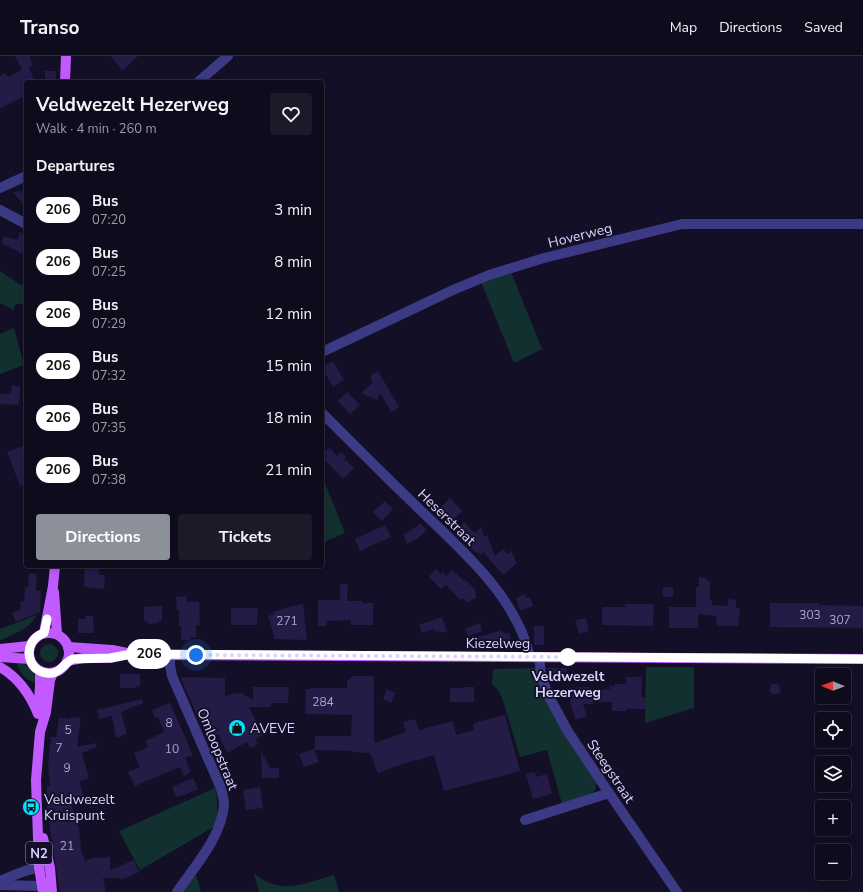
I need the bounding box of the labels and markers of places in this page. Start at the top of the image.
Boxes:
marker: Veldwezelt Hezerweg [559,648,577,666]
place label: Veldwezelt Hezerweg [531,667,605,702]
shop icon: AVEVE [227,718,247,738]
place label: AVEVE [250,719,295,738]
place label: Veldwezelt Kruispunt [43,790,114,825]
bus stop icon: Veldwezelt Kruispunt [21,797,41,817]

